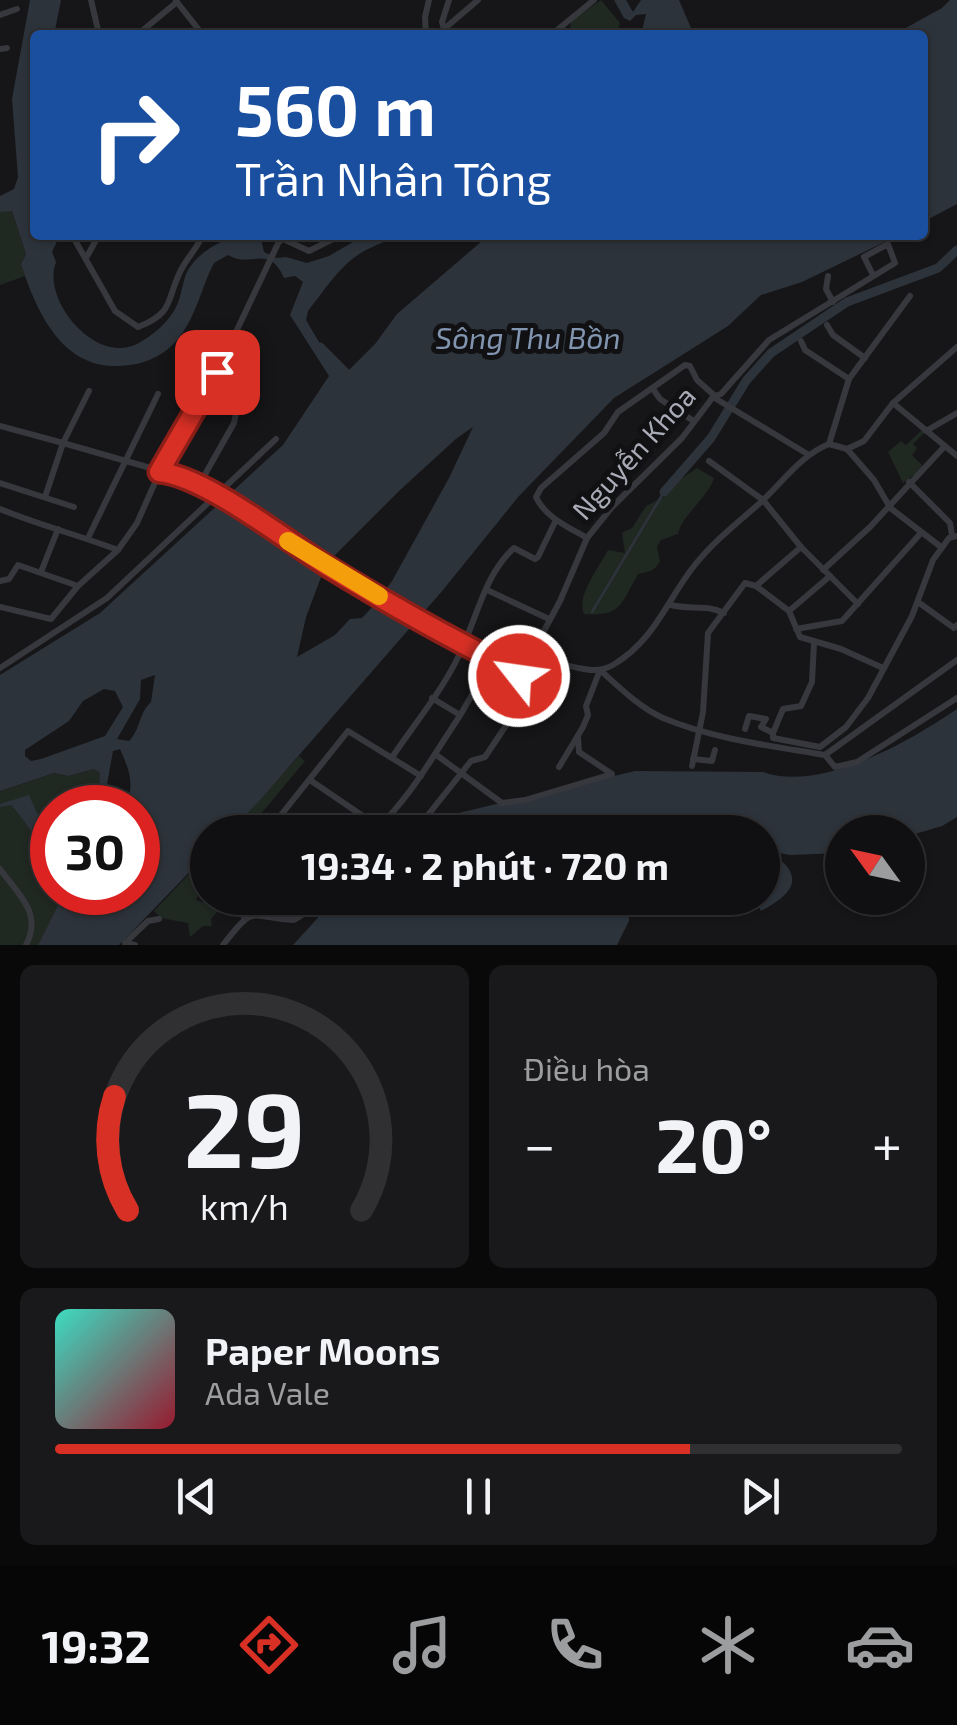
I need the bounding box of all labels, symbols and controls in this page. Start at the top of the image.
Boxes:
text: 560 m [235,66,436,150]
icon: right [70,70,200,200]
text: Trần Nhân Tông [235,151,552,205]
water label: Sông Thu Bồn [435,319,621,355]
pin [175,330,260,415]
icon: arrive [190,345,245,400]
street label: Nguyễn Khoa [565,379,702,526]
position arrow [467,624,571,728]
speed limit sign: 30 [30,785,160,915]
north arrow [825,815,925,915]
map controls [825,815,925,915]
text: 19:34 · 2 phút · 720 m [301,842,669,888]
text: Điều hòa [524,1049,650,1087]
text: 29 [183,1064,305,1189]
text: 20° [655,1098,772,1188]
text: − [524,1110,556,1176]
text: + [872,1110,902,1176]
text: km/h [200,1184,289,1227]
text: Paper Moons [205,1327,441,1373]
text: Ada Vale [205,1373,330,1411]
icon: previous [169,1469,224,1524]
icon: pause [451,1469,506,1524]
icon: next [733,1469,788,1524]
icon: directions [234,1610,304,1680]
icon: music [387,1610,457,1680]
icon: phone [540,1610,610,1680]
icon: climate [693,1610,763,1680]
icon: car [845,1610,915,1680]
text: 19:32 [41,1618,151,1672]

